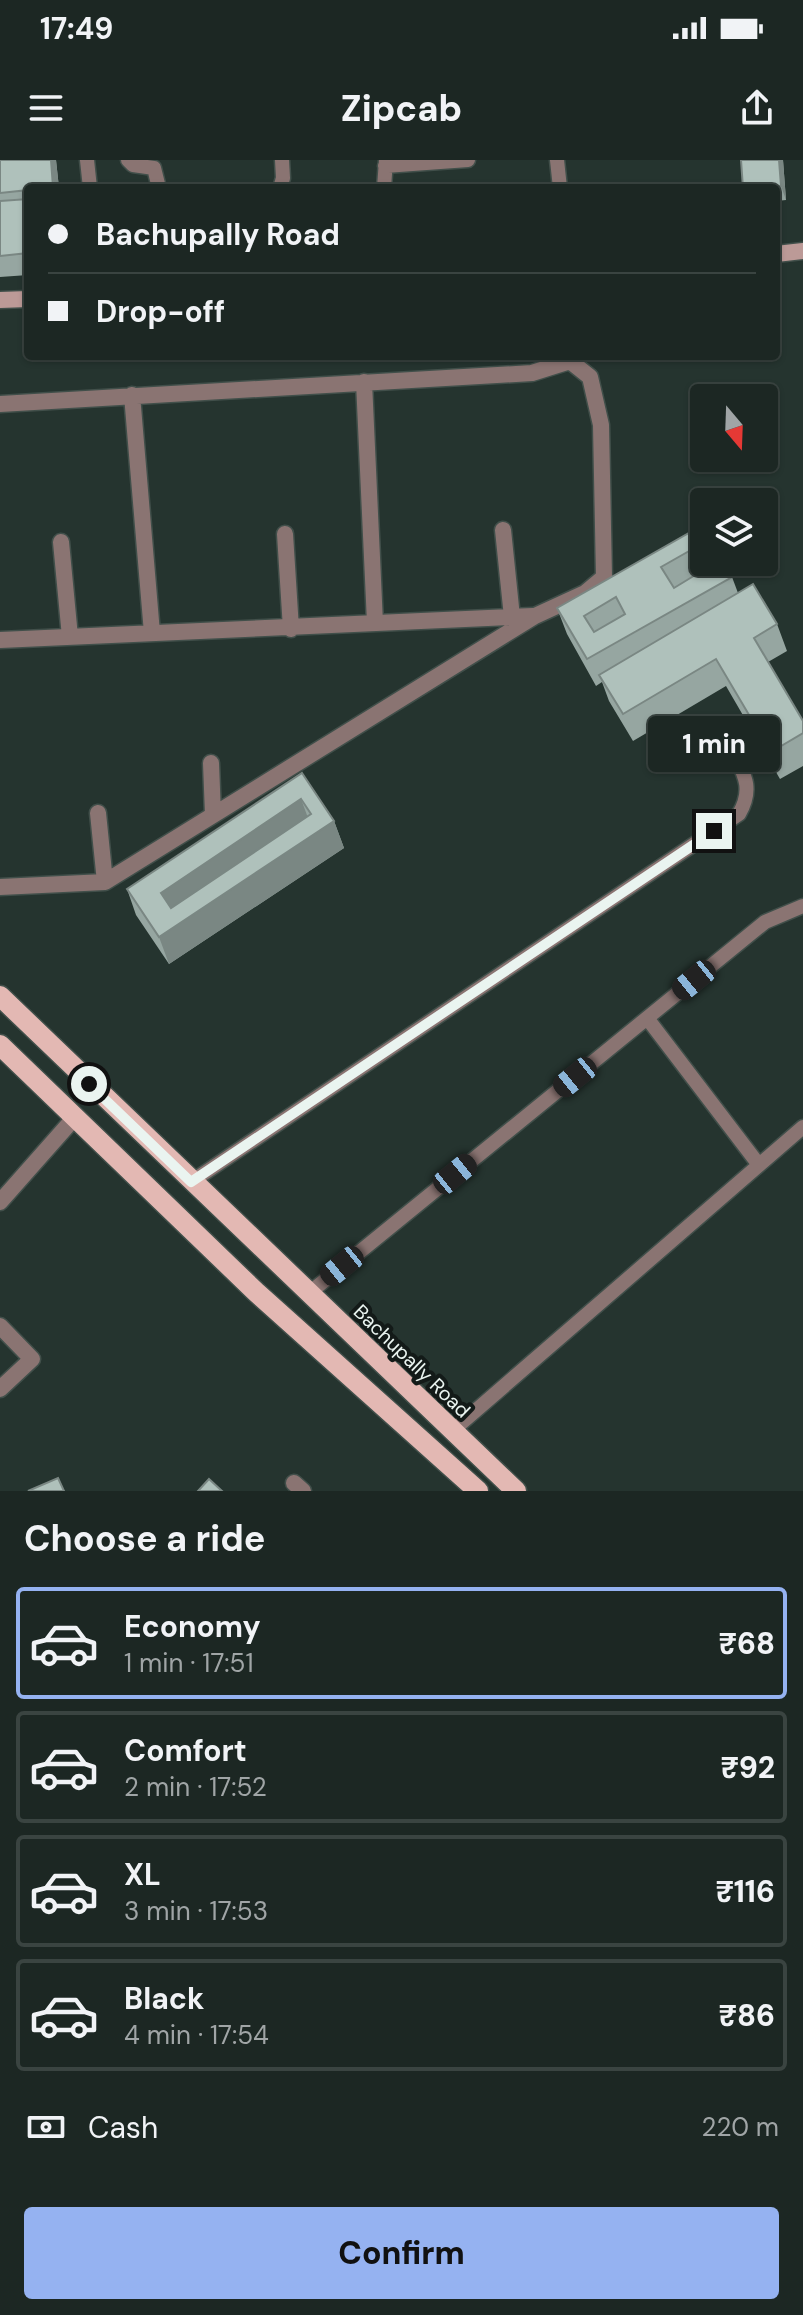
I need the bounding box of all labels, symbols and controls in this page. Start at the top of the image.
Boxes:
text: 17:49 [40,9,113,48]
text: Zipcab [341,85,462,132]
icon: menu [24,86,68,130]
icon: share [735,86,779,130]
text: Bachupally Road [96,215,340,254]
text: Drop-off [96,292,225,331]
north arrow [690,384,778,472]
map controls [690,384,778,576]
button: layers [690,488,778,576]
callout: 1 min [648,715,780,771]
text: 1 min [682,727,746,761]
route end [696,813,732,849]
car [668,956,720,1004]
car [549,1053,601,1101]
route start [71,1066,107,1102]
car [429,1150,481,1198]
car [316,1242,368,1290]
street label: Bachupally Road [348,1299,476,1423]
text: Choose a ride [24,1515,265,1562]
icon: car [28,1607,100,1679]
text: Economy [124,1607,261,1646]
text: ₹68 [719,1624,775,1663]
text: 1 min · 17:51 [124,1646,254,1680]
icon: car [28,1731,100,1803]
text: Comfort [124,1731,247,1770]
text: ₹92 [720,1748,775,1787]
text: 2 min · 17:52 [124,1770,267,1804]
icon: car [28,1855,100,1927]
text: XL [124,1855,161,1894]
text: ₹116 [715,1872,775,1911]
text: 3 min · 17:53 [124,1894,268,1928]
icon: car [28,1979,100,2051]
text: Black [124,1979,204,2018]
text: ₹86 [719,1996,775,2035]
text: 4 min · 17:54 [124,2018,269,2052]
icon: cash [24,2105,68,2149]
text: Cash [88,2108,158,2147]
text: 220 m [701,2110,779,2144]
button: Confirm [24,2207,779,2299]

